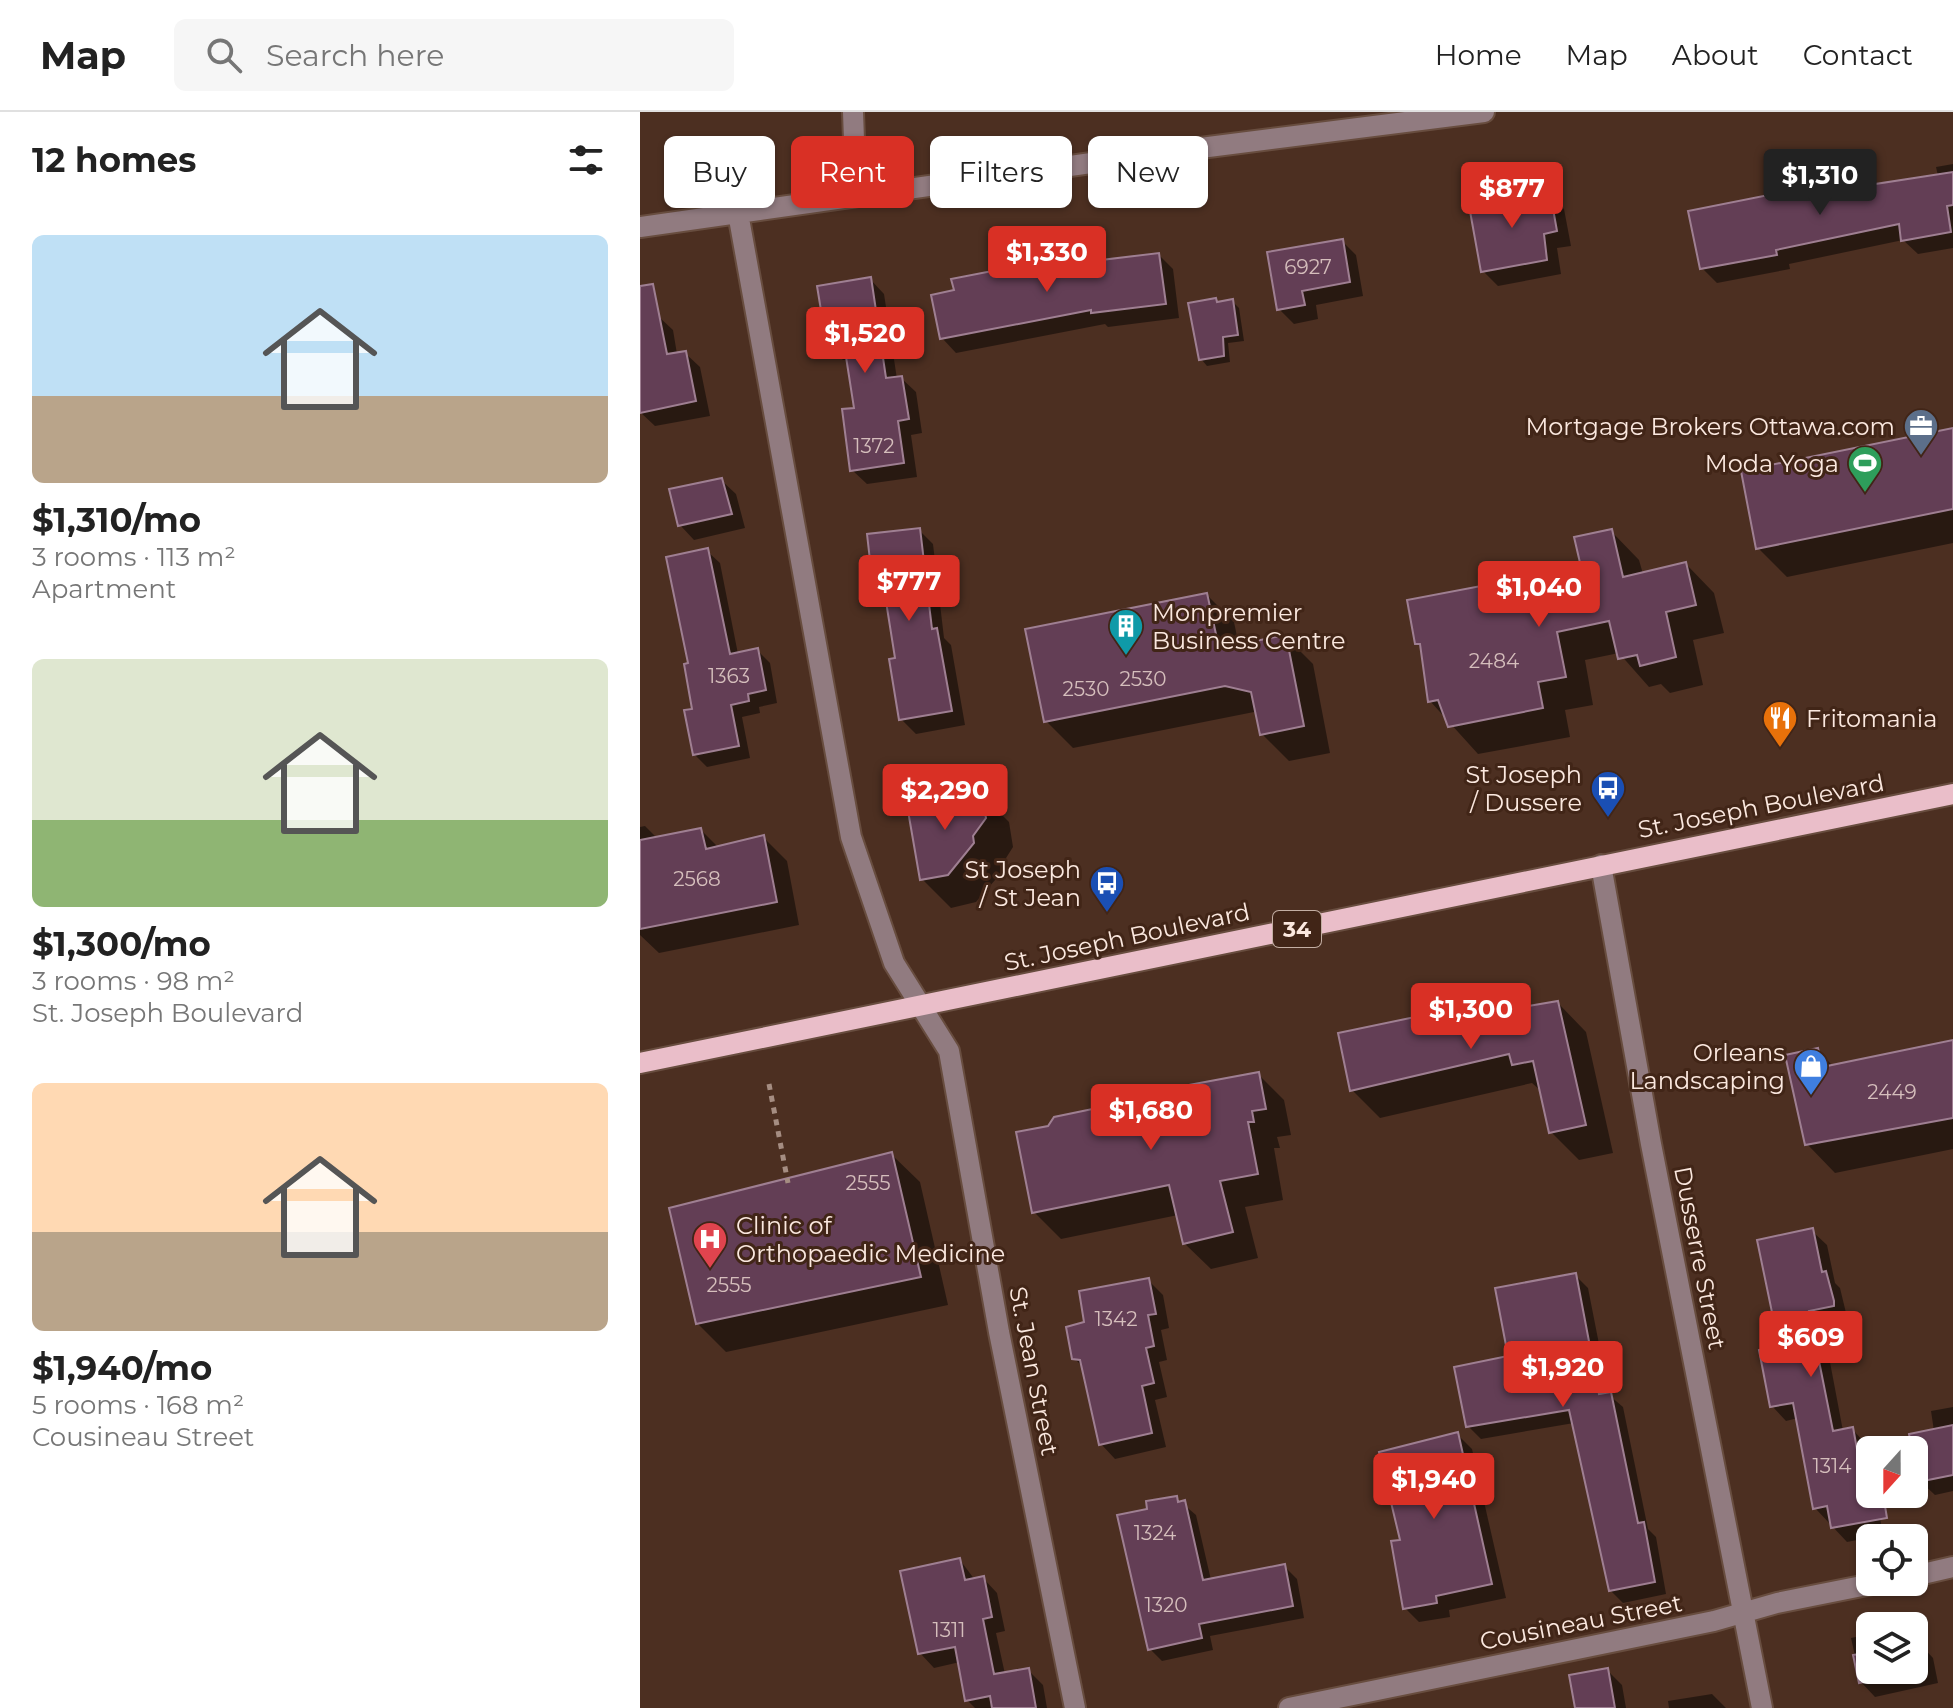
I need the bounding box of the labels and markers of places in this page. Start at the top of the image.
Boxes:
pin: $1,310 [1755,149,1885,217]
pin: $877 [1465,162,1559,230]
pin: $1,330 [982,226,1112,294]
pin: $1,520 [800,307,930,375]
office icon: Mortgage Brokers Ottawa.com [1902,407,1940,457]
place label: Mortgage Brokers Ottawa.com [1525,412,1895,441]
sports icon: Moda Yoga [1846,444,1884,494]
place label: Moda Yoga [1705,449,1839,478]
pin: $777 [862,555,956,623]
pin: $1,040 [1474,561,1604,629]
place label: Monpremier Business Centre [1152,598,1346,655]
building icon: Monpremier Business Centre [1107,607,1145,657]
restaurant icon: Fritomania [1761,699,1799,749]
place label: Fritomania [1806,704,1937,733]
place label: St Joseph / Dussere [1465,760,1582,817]
pin: $2,290 [880,764,1010,832]
bus stop icon: St Joseph / Dussere [1589,769,1627,819]
place label: St Joseph / St Jean [964,855,1081,912]
bus stop icon: St Joseph / St Jean [1088,864,1126,914]
pin: $1,300 [1406,983,1536,1051]
place label: Orleans Landscaping [1629,1038,1785,1095]
shop icon: Orleans Landscaping [1792,1047,1830,1097]
pin: $1,680 [1086,1084,1216,1152]
place label: Clinic of Orthopaedic Medicine [736,1211,1005,1268]
hospital icon: Clinic of Orthopaedic Medicine [691,1220,729,1270]
pin: $609 [1764,1311,1858,1379]
pin: $1,920 [1498,1341,1628,1409]
pin: $1,940 [1369,1453,1499,1521]

